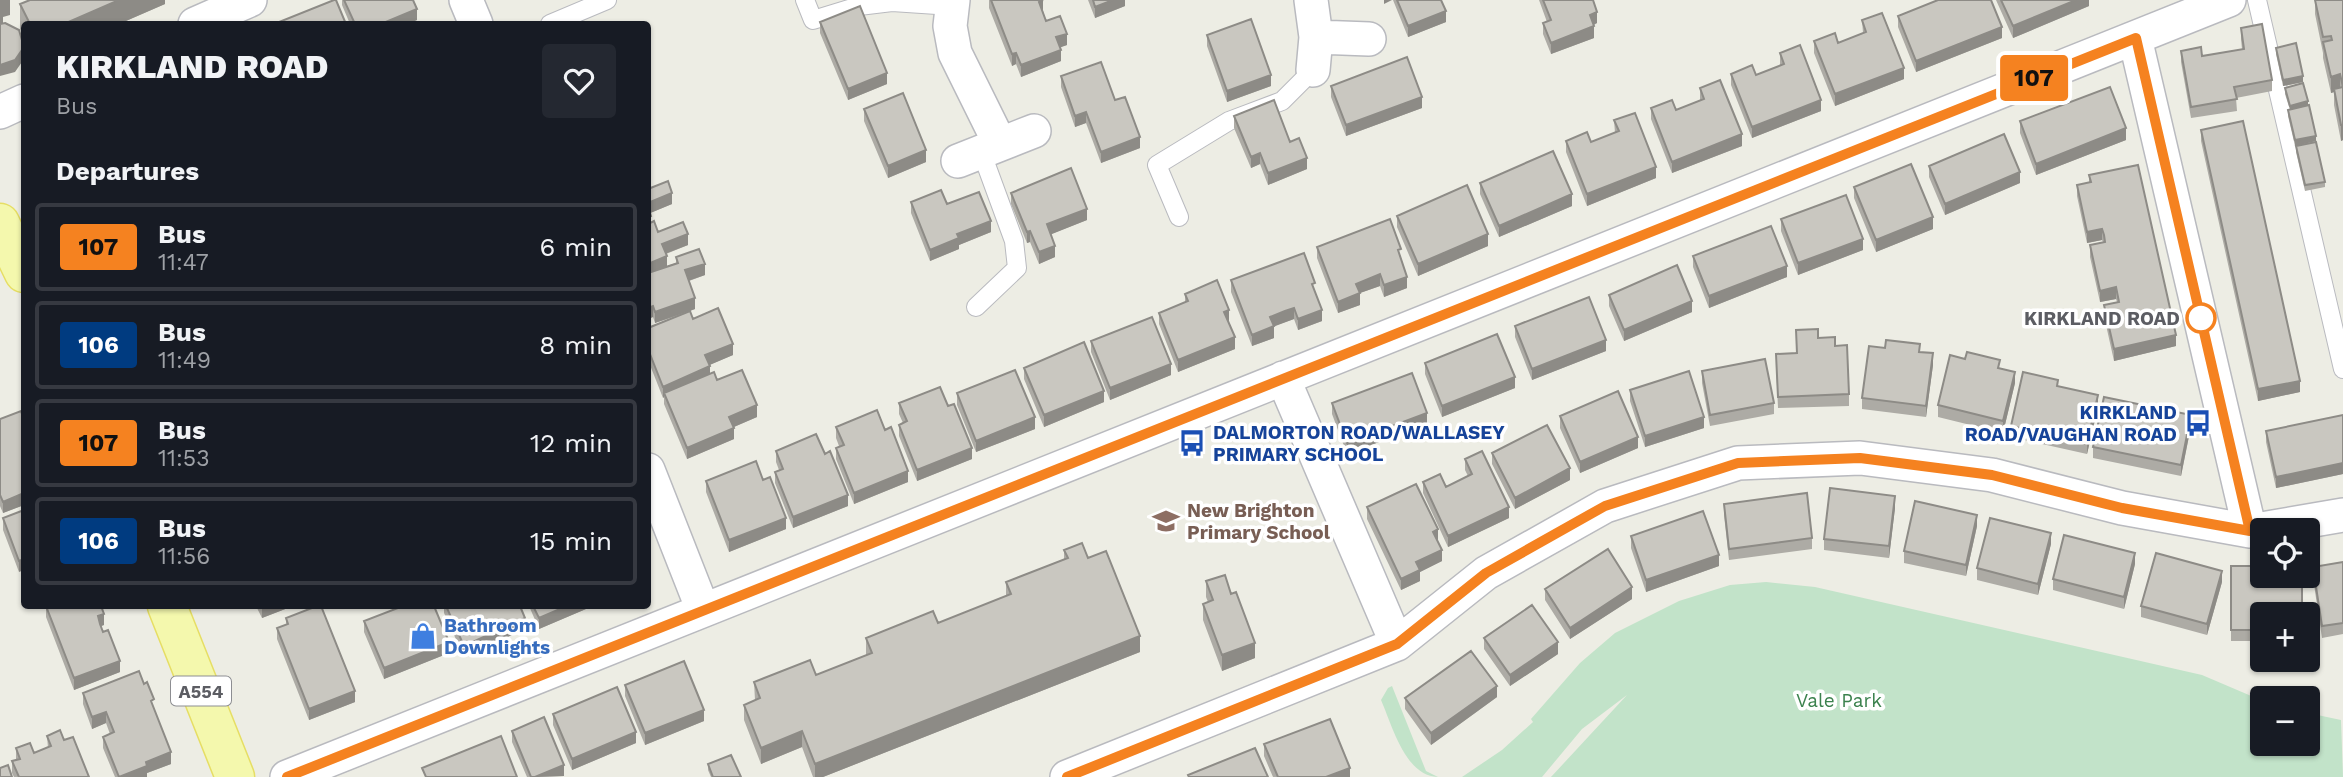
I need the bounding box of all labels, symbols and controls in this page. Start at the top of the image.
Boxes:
button: heart [542,44,616,118]
text: KIRKLAND ROAD [56,47,328,86]
line badge: 107 [1994,55,2074,101]
text: 107 [2014,64,2054,92]
text: Bus [56,93,97,120]
text: Departures [56,156,199,186]
text: Bus [158,219,206,249]
text: 6 min [540,232,612,262]
text: 107 [79,233,118,261]
text: 11:47 [158,249,209,276]
marker: KIRKLAND ROAD [2186,303,2216,333]
place label: KIRKLAND ROAD [2024,307,2180,330]
text: Bus [158,317,206,347]
text: 8 min [539,330,612,360]
text: 106 [78,331,119,359]
text: 11:49 [158,347,211,374]
place label: KIRKLAND ROAD/VAUGHAN ROAD [1965,401,2177,446]
bus stop icon: KIRKLAND ROAD/VAUGHAN ROAD [2183,408,2213,438]
text: Bus [158,415,206,445]
place label: DALMORTON ROAD/WALLASEY PRIMARY SCHOOL [1213,421,1505,466]
text: 12 min [530,428,612,458]
bus stop icon: DALMORTON ROAD/WALLASEY PRIMARY SCHOOL [1177,428,1207,458]
text: 107 [79,429,118,457]
text: 11:53 [158,445,210,472]
place label: New Brighton Primary School [1187,499,1331,544]
school or university icon: New Brighton Primary School [1151,506,1181,536]
text: Bus [158,513,206,543]
map controls [2250,518,2320,756]
button: locate [2250,518,2320,588]
text: 15 min [530,526,612,556]
text: 106 [78,527,119,555]
text: 11:56 [158,543,210,570]
button: + [2250,602,2320,672]
place label: Bathroom Downlights [444,614,550,659]
shop icon: Bathroom Downlights [408,621,438,651]
road number: A554 [171,676,231,706]
button: − [2250,686,2320,756]
park label: Vale Park [1796,689,1882,712]

